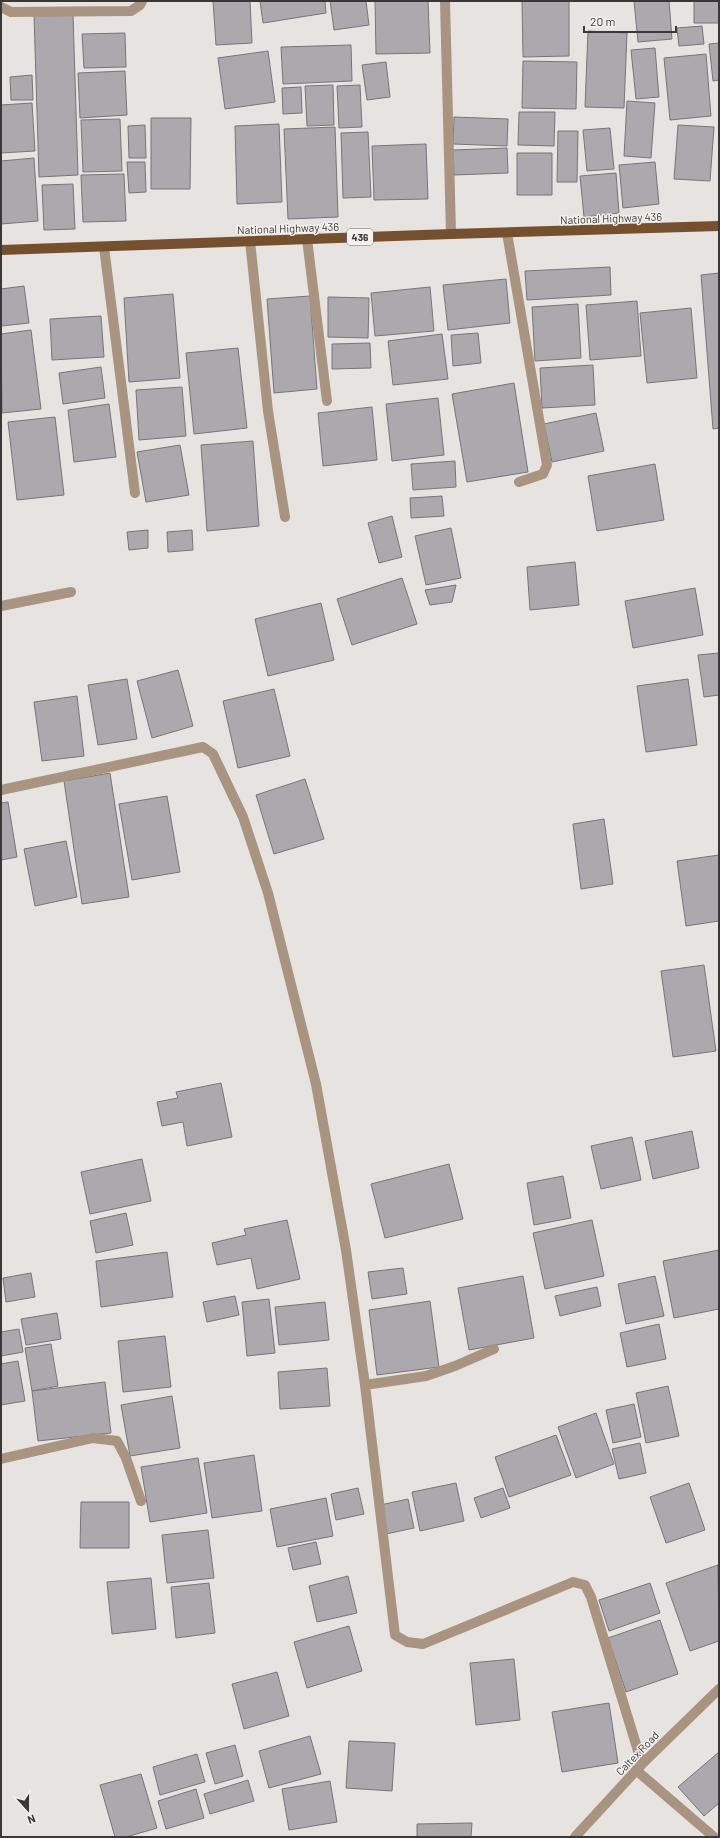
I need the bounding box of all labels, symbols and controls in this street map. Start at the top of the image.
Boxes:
scale bar [584,8,676,34]
text: 20 m [590,14,616,28]
street label: National Highway 436 [560,210,662,226]
street label: National Highway 436 [237,220,339,236]
road number: 436 [347,229,373,245]
street label: Caltex Road [613,1728,661,1778]
north arrow [8,1790,48,1830]
text: N [26,1812,38,1827]

